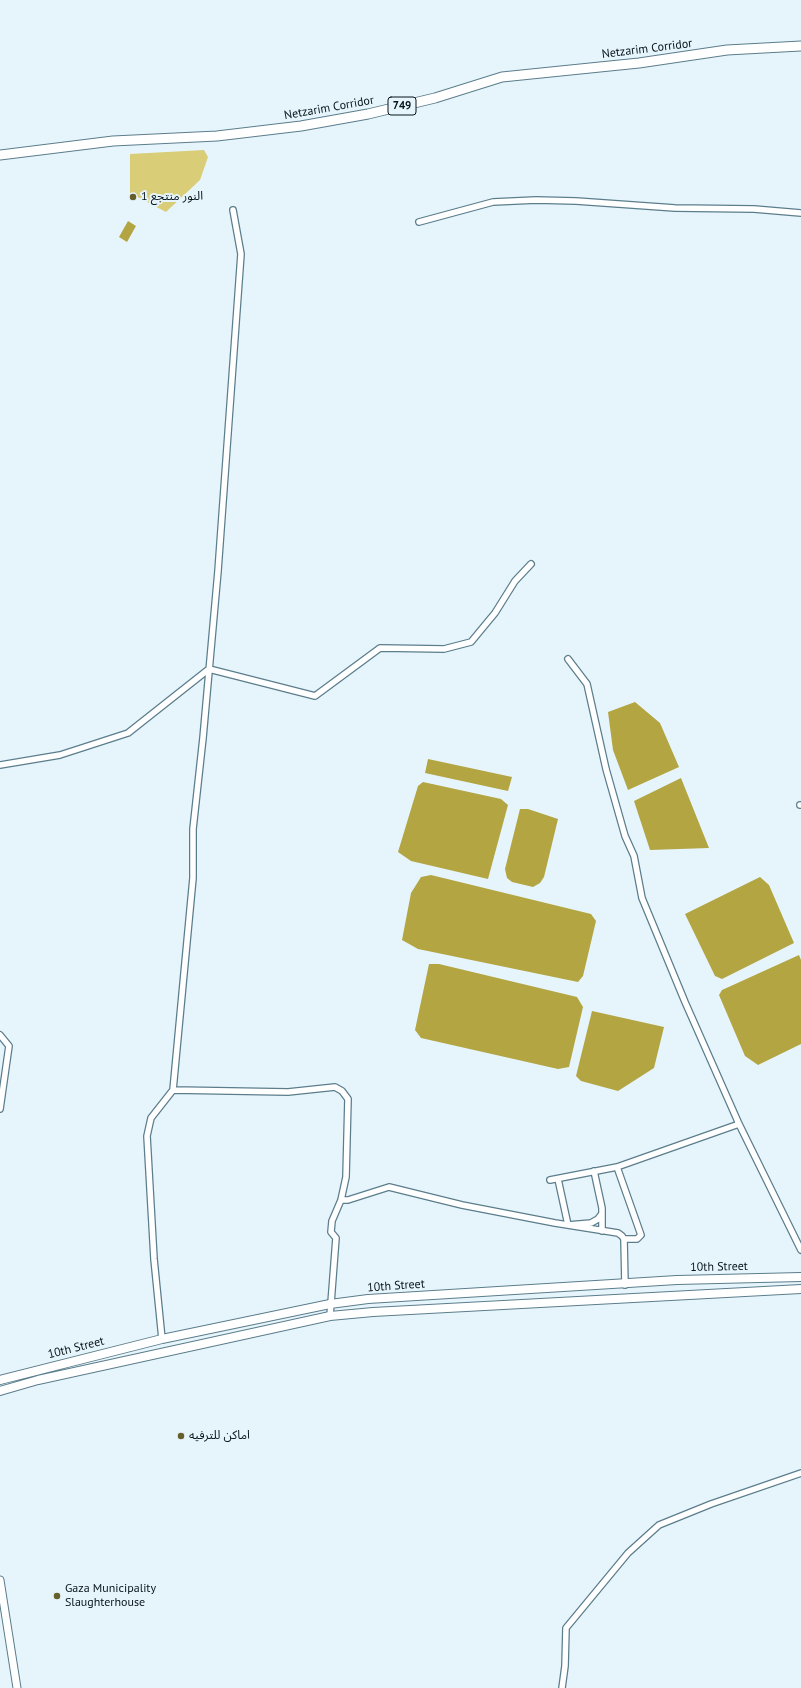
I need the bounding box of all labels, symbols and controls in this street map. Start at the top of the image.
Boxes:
street label: Netzarim Corridor [601,36,693,62]
street label: Netzarim Corridor [283,93,375,123]
road number: 749 [388,97,416,115]
place label: 1 النور منتجع [141,190,203,204]
marker: 1 النور منتجع [128,192,138,202]
street label: 10th Street [690,1259,748,1275]
street label: 10th Street [367,1277,425,1295]
street label: 10th Street [46,1334,106,1362]
place label: اماكن للترفيه [189,1429,250,1443]
marker: اماكن للترفيه [176,1431,186,1441]
place label: Gaza Municipality Slaughterhouse [65,1582,156,1610]
marker: Gaza Municipality Slaughterhouse [52,1591,62,1601]

